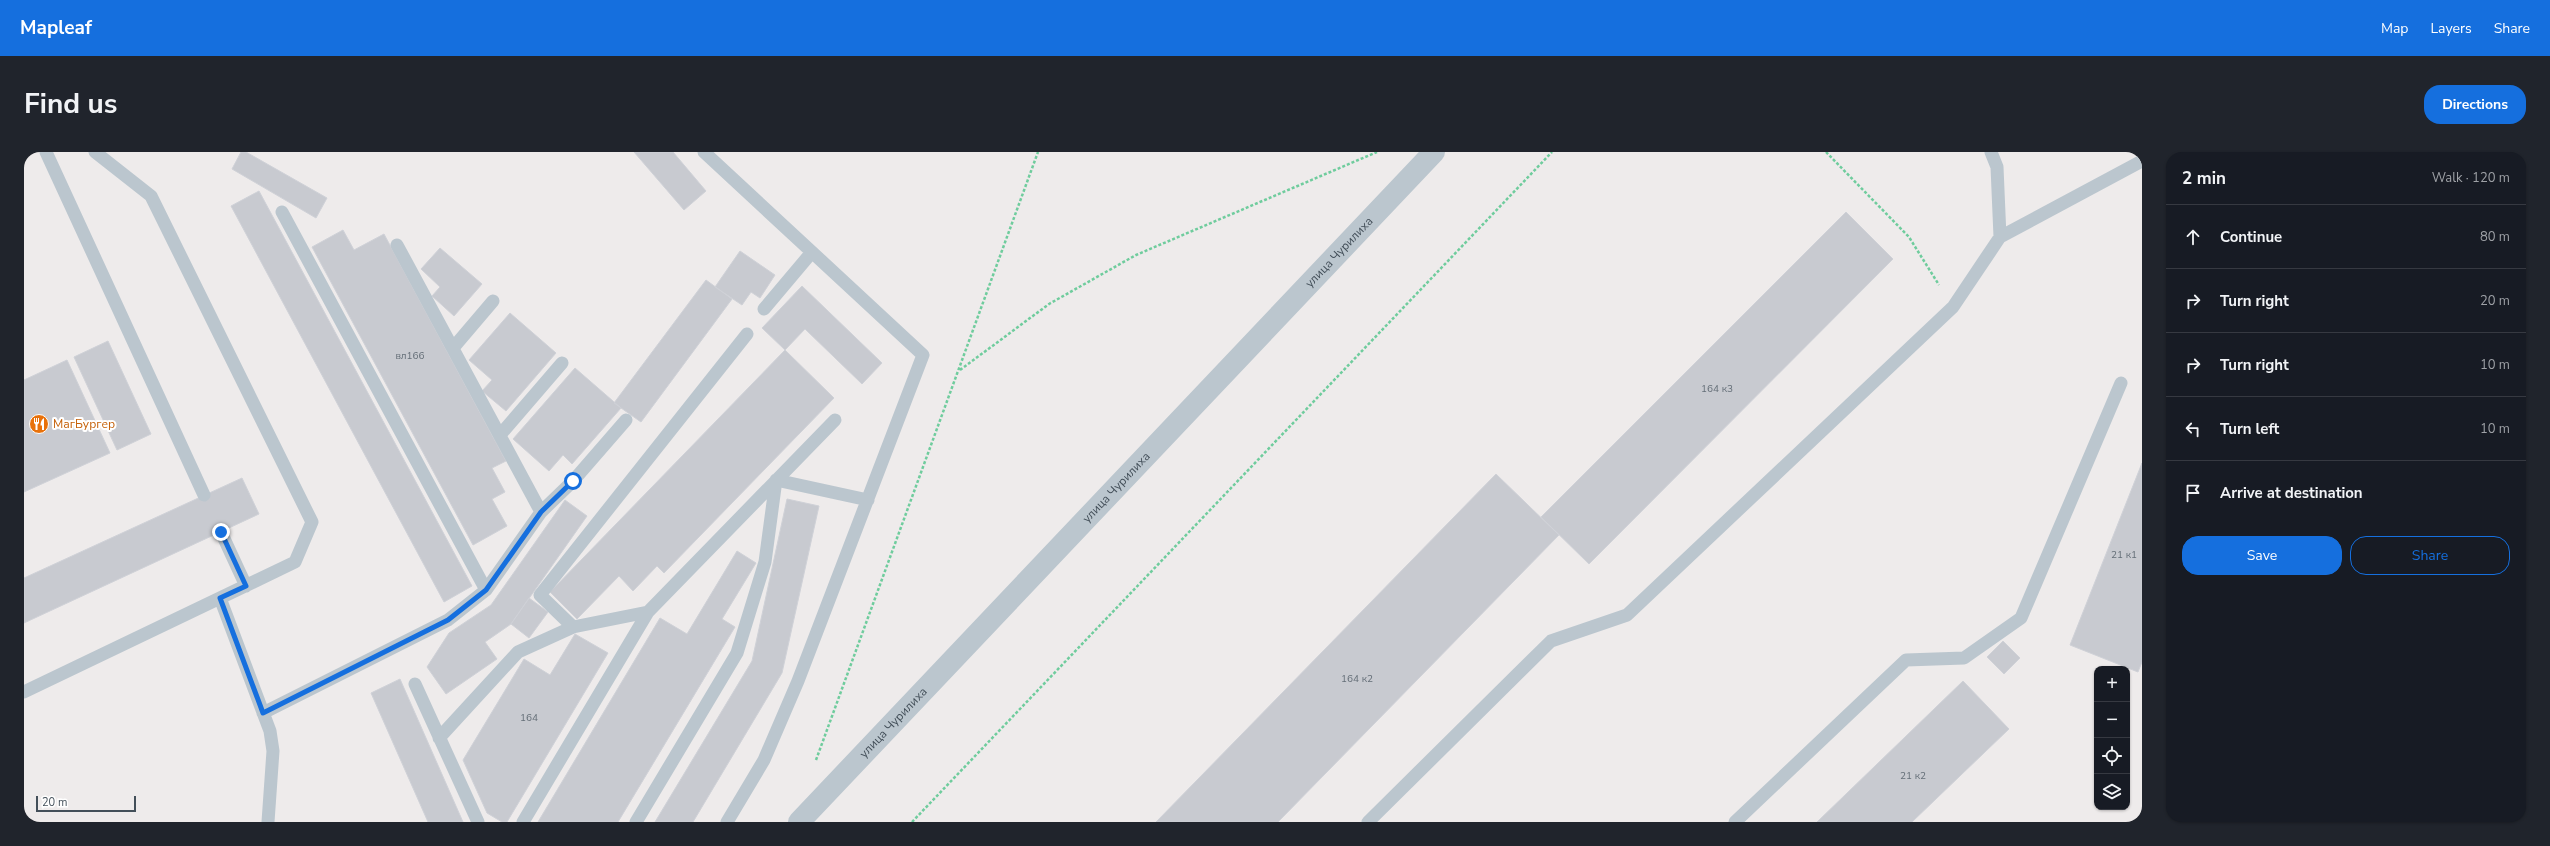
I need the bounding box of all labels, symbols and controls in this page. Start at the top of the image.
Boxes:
text: Mapleaf [20,15,92,41]
text: Map [2381,19,2408,38]
text: Layers [2430,19,2472,38]
text: Share [2494,19,2530,38]
text: Find us [24,85,118,123]
button: Directions [2424,85,2526,124]
text: 2 min [2182,167,2226,190]
text: Walk · 120 m [2432,169,2510,187]
street label: улица Чурилиха [1302,213,1376,291]
icon: ahead [2182,226,2204,248]
text: Continue [2220,227,2282,247]
text: 80 m [2480,228,2510,246]
icon: right [2182,290,2204,312]
text: Turn right [2220,291,2289,311]
text: 20 m [2480,292,2510,310]
house number: вл166 [395,349,425,363]
icon: right [2182,354,2204,376]
text: Turn right [2220,355,2289,375]
text: 10 m [2480,356,2510,374]
house number: 164 к3 [1701,382,1733,396]
restaurant icon: МагБургер [28,413,50,435]
place label: МагБургер [53,416,115,432]
icon: left [2182,418,2204,440]
text: Turn left [2220,419,2279,439]
text: 10 m [2480,420,2510,438]
street label: улица Чурилиха [1079,449,1154,526]
route start [564,472,582,490]
icon: arrive [2182,482,2204,504]
text: Arrive at destination [2220,483,2363,503]
route end [212,523,230,541]
button: Save [2182,536,2342,575]
button: Share [2350,536,2510,575]
house number: 21 к1 [2111,548,2137,562]
map controls [2094,666,2130,810]
button: + [2094,666,2130,702]
house number: 164 к2 [1341,672,1373,686]
street label: улица Чурилиха [856,684,931,761]
button: − [2094,702,2130,738]
house number: 164 [520,711,538,725]
button: locate [2094,738,2130,774]
house number: 21 к2 [1900,769,1926,783]
button: layers [2094,774,2130,810]
scale bar [36,794,136,813]
text: 20 m [42,795,67,810]

